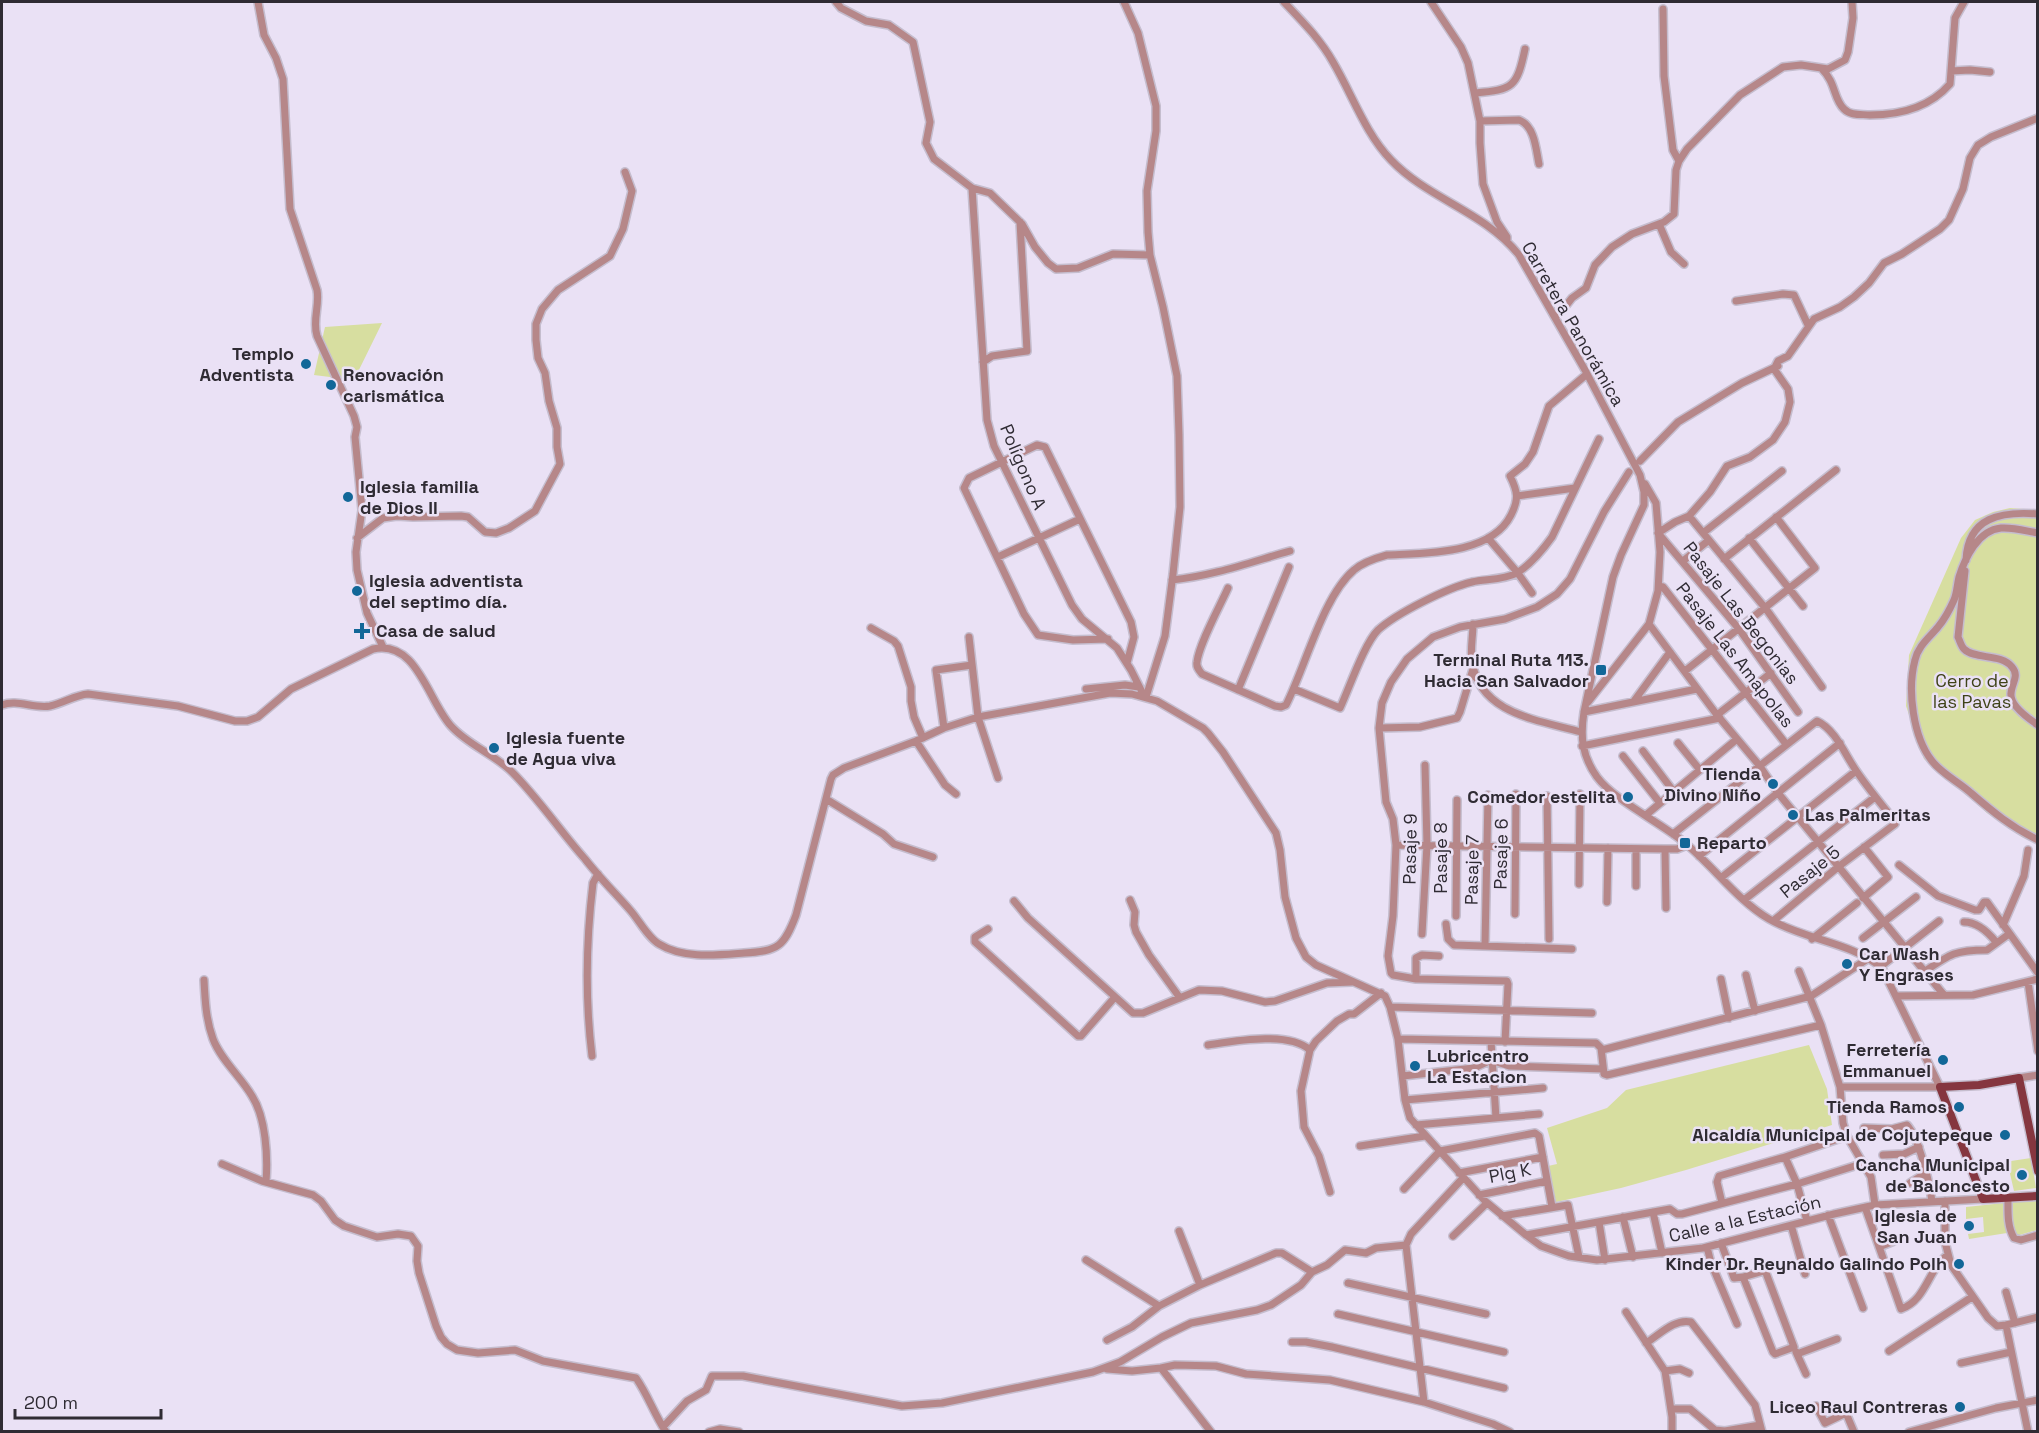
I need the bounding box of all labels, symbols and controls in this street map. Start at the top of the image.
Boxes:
street label: Carretera Panorámica [1517,237,1630,410]
place label: Templo Adventista [199,342,295,386]
marker: Templo Adventista [299,357,313,371]
place label: Renovación carismática [343,363,445,407]
marker: Renovación carismática [324,378,338,392]
street label: Polígono A [995,420,1052,513]
place label: Iglesia familia de Dios II [360,475,479,519]
marker: Iglesia familia de Dios II [341,490,355,504]
street label: Pasaje Las Begonias [1678,537,1804,689]
place label: Iglesia adventista del septimo día. [369,569,524,613]
street label: Pasaje Las Amapolas [1671,577,1799,732]
marker: Iglesia adventista del septimo día. [350,584,364,598]
place label: Casa de salud [376,619,496,642]
marker: Casa de salud [353,622,371,640]
place label: Terminal Ruta 113. Hacia San Salvador [1424,648,1589,692]
marker: Terminal Ruta 113. Hacia San Salvador [1594,663,1608,677]
park label: Cerro de las Pavas [1933,669,2011,713]
place label: Iglesia fuente de Agua viva [506,726,625,770]
marker: Iglesia fuente de Agua viva [487,741,501,755]
place label: Tienda Divino Niño [1664,762,1762,806]
marker: Tienda Divino Niño [1766,777,1780,791]
place label: Comedor estelita [1467,785,1617,808]
marker: Comedor estelita [1621,790,1635,804]
place label: Las Palmeritas [1805,803,1931,826]
marker: Las Palmeritas [1786,808,1800,822]
street label: Pasaje 9 [1397,813,1422,885]
street label: Pasaje 6 [1488,818,1513,890]
street label: Pasaje 8 [1429,822,1452,894]
place label: Reparto [1697,831,1767,854]
street label: Pasaje 7 [1459,835,1484,905]
marker: Reparto [1678,836,1692,850]
street label: Pasaje 5 [1775,840,1845,903]
place label: Car Wash Y Engrases [1859,942,1954,986]
marker: Car Wash Y Engrases [1840,957,1854,971]
place label: Ferretería Emmanuel [1843,1038,1932,1082]
place label: Lubricentro La Estacion [1427,1044,1529,1088]
marker: Ferretería Emmanuel [1936,1053,1950,1067]
marker: Lubricentro La Estacion [1408,1059,1422,1073]
place label: Tienda Ramos [1826,1095,1947,1118]
marker: Tienda Ramos [1952,1100,1966,1114]
place label: Alcaldía Municipal de Cojutepeque [1692,1123,1993,1146]
marker: Alcaldía Municipal de Cojutepeque [1998,1128,2012,1142]
place label: Cancha Municipal de Baloncesto [1855,1153,2010,1197]
street label: Plg K [1487,1157,1533,1188]
marker: Cancha Municipal de Baloncesto [2015,1168,2029,1182]
street label: Calle a la Estación [1667,1190,1823,1247]
place label: Iglesia de San Juan [1875,1204,1957,1248]
marker: Iglesia de San Juan [1962,1219,1976,1233]
place label: Kinder Dr. Reynaldo Galindo Polh [1665,1252,1947,1275]
marker: Kinder Dr. Reynaldo Galindo Polh [1952,1257,1966,1271]
scale bar [15,1382,160,1420]
text: 200 m [24,1391,78,1414]
place label: Liceo Raul Contreras [1769,1395,1948,1418]
marker: Liceo Raul Contreras [1953,1400,1967,1414]

